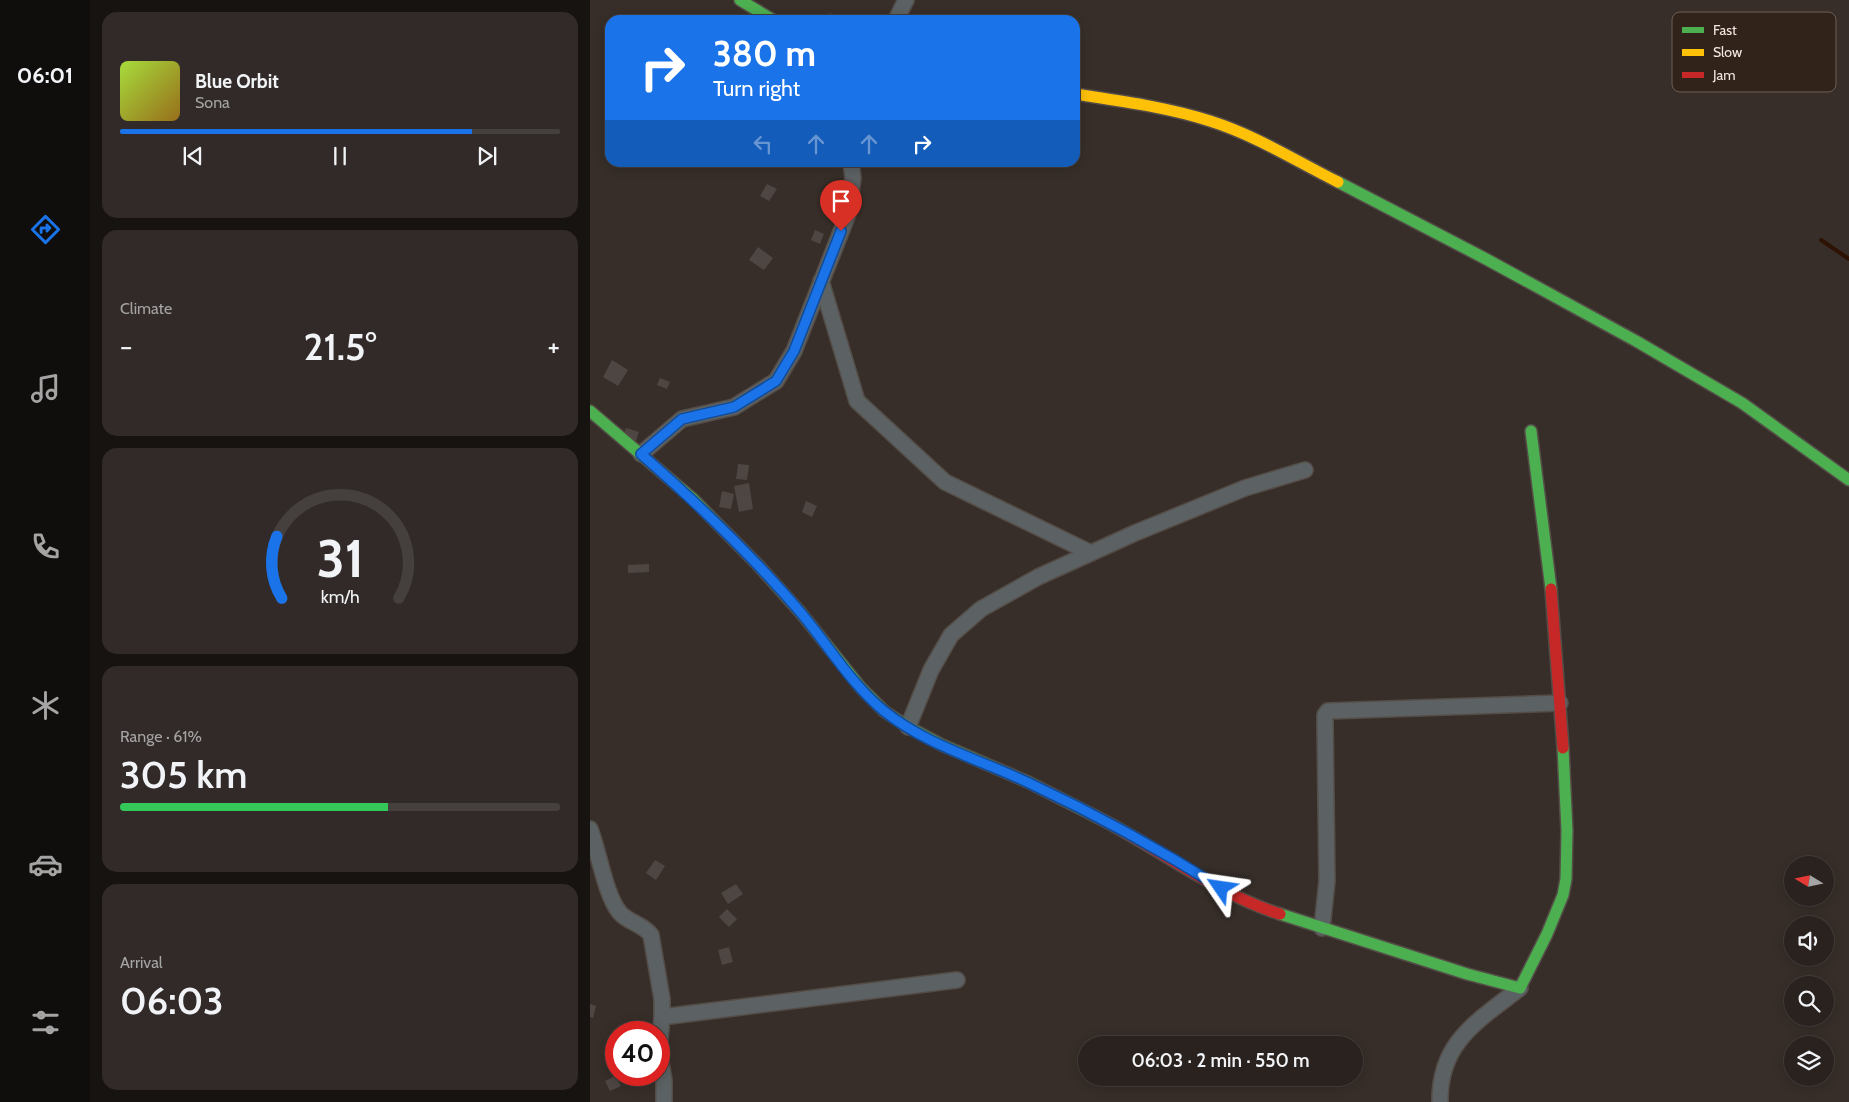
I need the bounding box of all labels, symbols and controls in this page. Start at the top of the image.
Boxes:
legend [1672,12,1836,92]
text: Fast [1713,21,1737,39]
text: 380 m [713,32,816,75]
icon: right [630,35,695,100]
text: Slow [1713,43,1742,61]
text: 06:01 [17,62,73,89]
text: Jam [1712,66,1735,84]
text: Blue Orbit [195,70,279,93]
text: Turn right [713,75,800,102]
text: Sona [195,93,230,112]
icon: left [749,130,777,158]
icon: ahead [802,130,830,158]
icon: ahead [855,130,883,158]
icon: right [908,130,936,158]
icon: previous [179,142,207,170]
icon: pause [326,142,354,170]
icon: next [473,142,501,170]
pin [820,180,862,231]
icon: arrive [827,187,855,215]
icon: directions [28,212,63,247]
text: Climate [120,299,172,318]
text: 21.5° [303,323,377,370]
text: − [120,329,132,363]
text: + [548,329,560,363]
icon: music [28,371,63,406]
text: 31 [316,527,364,590]
icon: phone [28,529,63,564]
text: km/h [320,586,360,607]
icon: climate [28,688,63,723]
text: Range · 61% [120,727,202,746]
text: 305 km [120,751,247,798]
icon: car [28,847,63,882]
north arrow [1784,856,1834,906]
map controls [1784,856,1834,1086]
position arrow [1194,861,1246,913]
button: sound [1784,916,1834,966]
text: Arrival [120,953,163,972]
button: search [1784,976,1834,1026]
text: 06:03 [120,977,224,1024]
icon: filters [28,1005,63,1040]
speed limit sign: 40 [605,1021,670,1086]
button: layers [1784,1036,1834,1086]
text: 06:03 · 2 min · 550 m [1131,1049,1310,1072]

